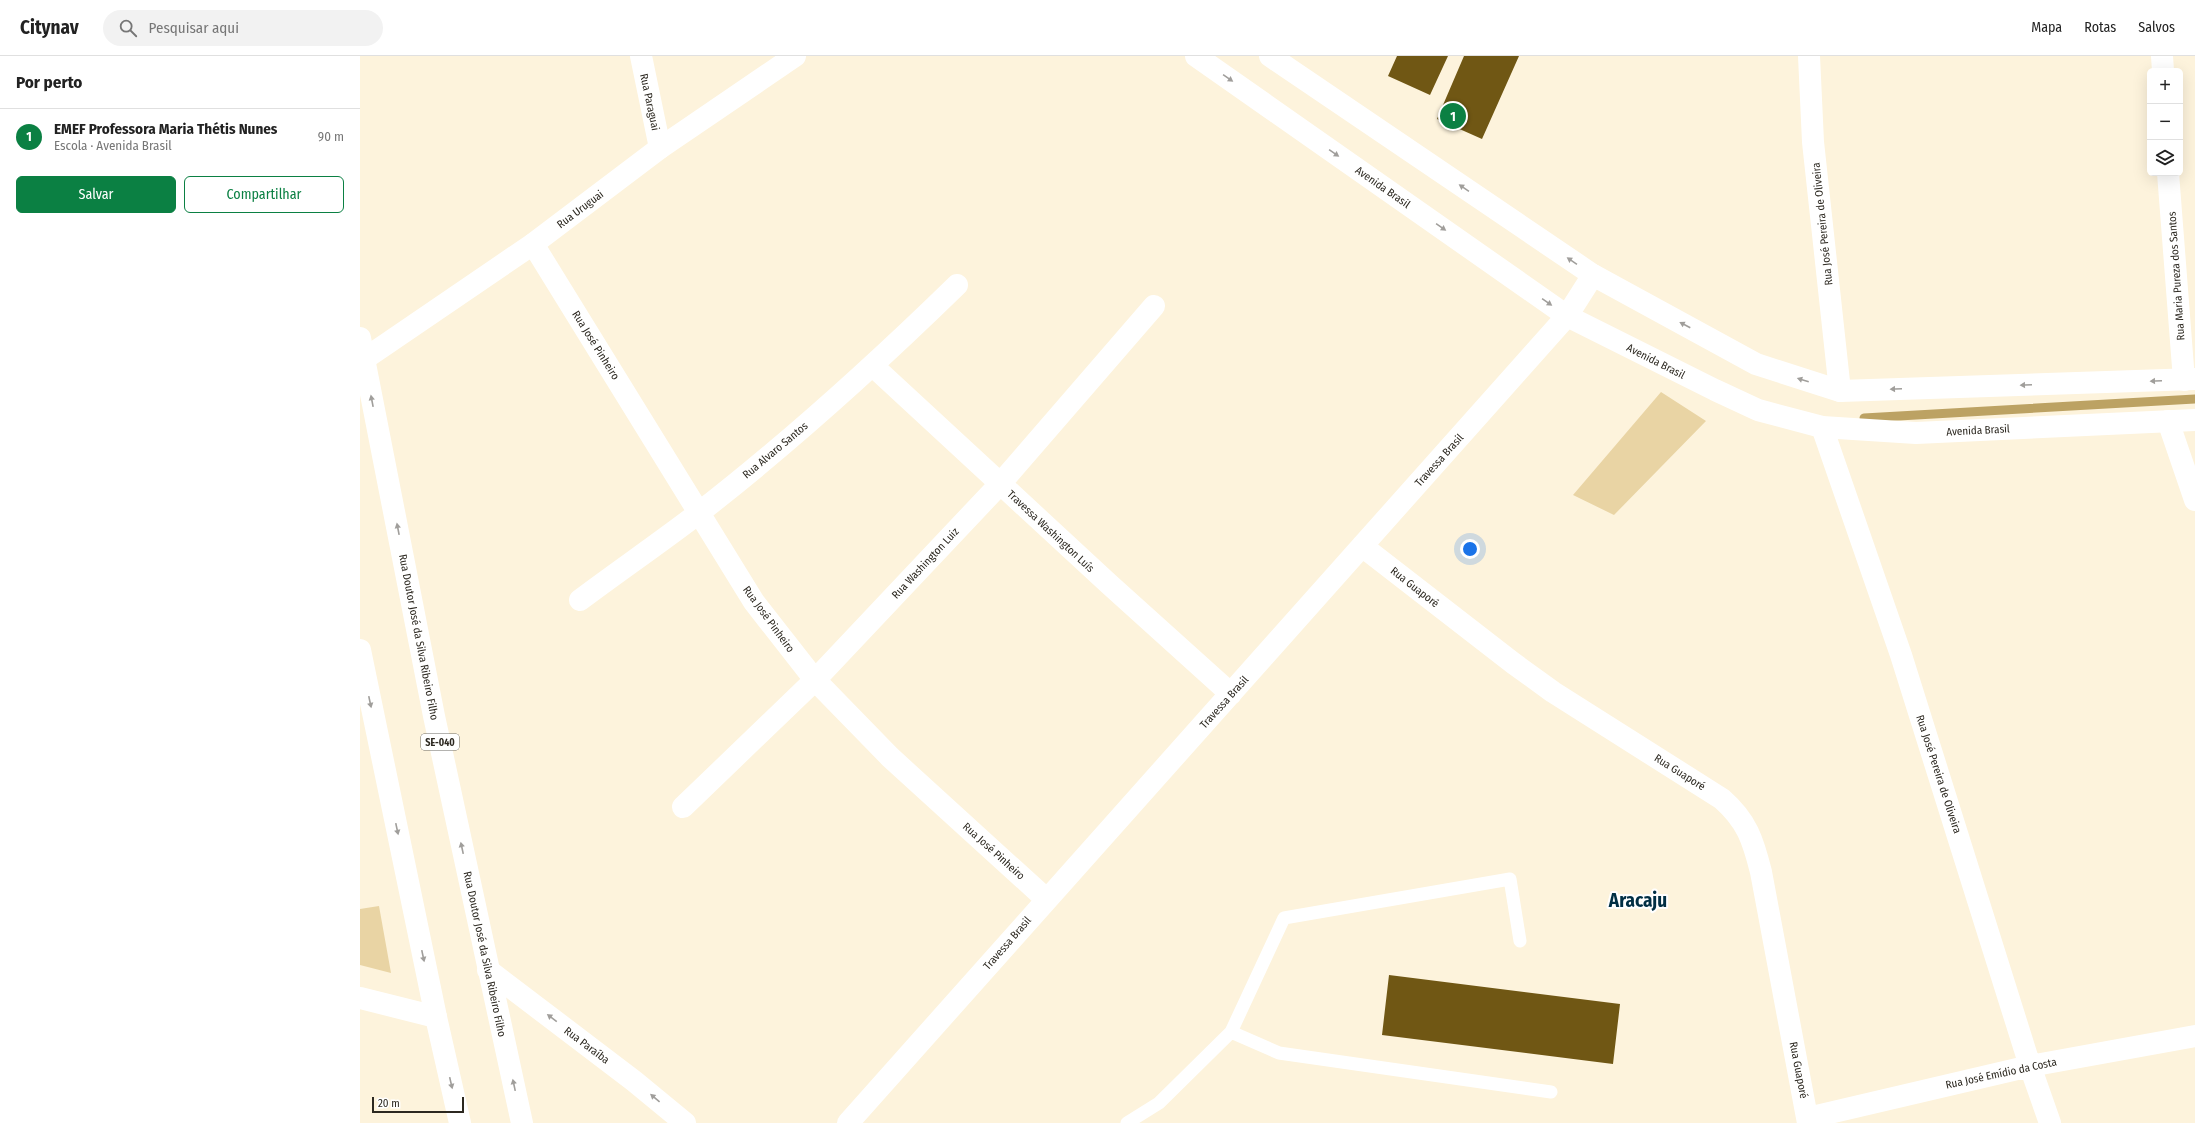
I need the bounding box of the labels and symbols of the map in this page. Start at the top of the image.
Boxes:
street label: Rua Paraguai [637,72,662,132]
one-way arrow [1222,74,1233,82]
pin: 1 [1440,101,1466,131]
one-way arrow [1329,149,1339,157]
street label: Rua José Pereira de Oliveira [1810,162,1835,286]
street label: Avenida Brasil [1353,164,1413,211]
one-way arrow [1459,184,1470,192]
street label: Rua Uruguai [555,188,606,231]
street label: Rua Maria Pureza dos Santos [2165,211,2187,341]
one-way arrow [1435,223,1446,231]
one-way arrow [1567,257,1577,265]
one-way arrow [1542,298,1552,306]
street label: Rua José Pinheiro [569,308,622,382]
one-way arrow [1679,322,1691,329]
street label: Avenida Brasil [1624,341,1687,382]
one-way arrow [1796,377,1808,383]
one-way arrow [2150,377,2162,384]
one-way arrow [2019,382,2032,388]
one-way arrow [1889,386,1902,392]
one-way arrow [369,395,375,408]
street label: Rua Alvaro Santos [740,419,811,481]
street label: Avenida Brasil [1946,422,2010,439]
street label: Travessa Brasil [1412,431,1466,489]
street label: Travessa Washington Luís [1005,488,1097,575]
one-way arrow [394,523,400,535]
street label: Rua Washington Luiz [889,525,962,602]
your location [1460,539,1480,559]
street label: Rua Doutor José da Silva Ribeiro Filho [396,553,441,721]
street label: Rua Guaporé [1388,564,1441,610]
street label: Rua José Pinheiro [740,584,797,655]
street label: Travessa Brasil [1197,673,1251,731]
one-way arrow [368,696,374,708]
street label: Rua José Pereira de Oliveira [1913,713,1964,835]
road number: SE-040 [421,734,459,750]
street label: Rua Guaporé [1652,752,1708,793]
street label: Rua José Pinheiro [960,820,1027,883]
one-way arrow [394,823,400,835]
one-way arrow [459,842,465,855]
street label: Rua Doutor José da Silva Ribeiro Filho [461,870,508,1038]
district label: Aracaju [1608,889,1667,912]
street label: Travessa Brasil [981,914,1034,973]
one-way arrow [421,950,427,962]
one-way arrow [547,1014,558,1023]
street label: Rua Paraíba [562,1024,612,1067]
street label: Rua Guaporé [1787,1040,1810,1100]
street label: Rua José Emídio da Costa [1944,1055,2058,1092]
one-way arrow [448,1077,454,1089]
one-way arrow [510,1079,516,1091]
one-way arrow [650,1094,660,1103]
scale bar [372,1095,464,1114]

